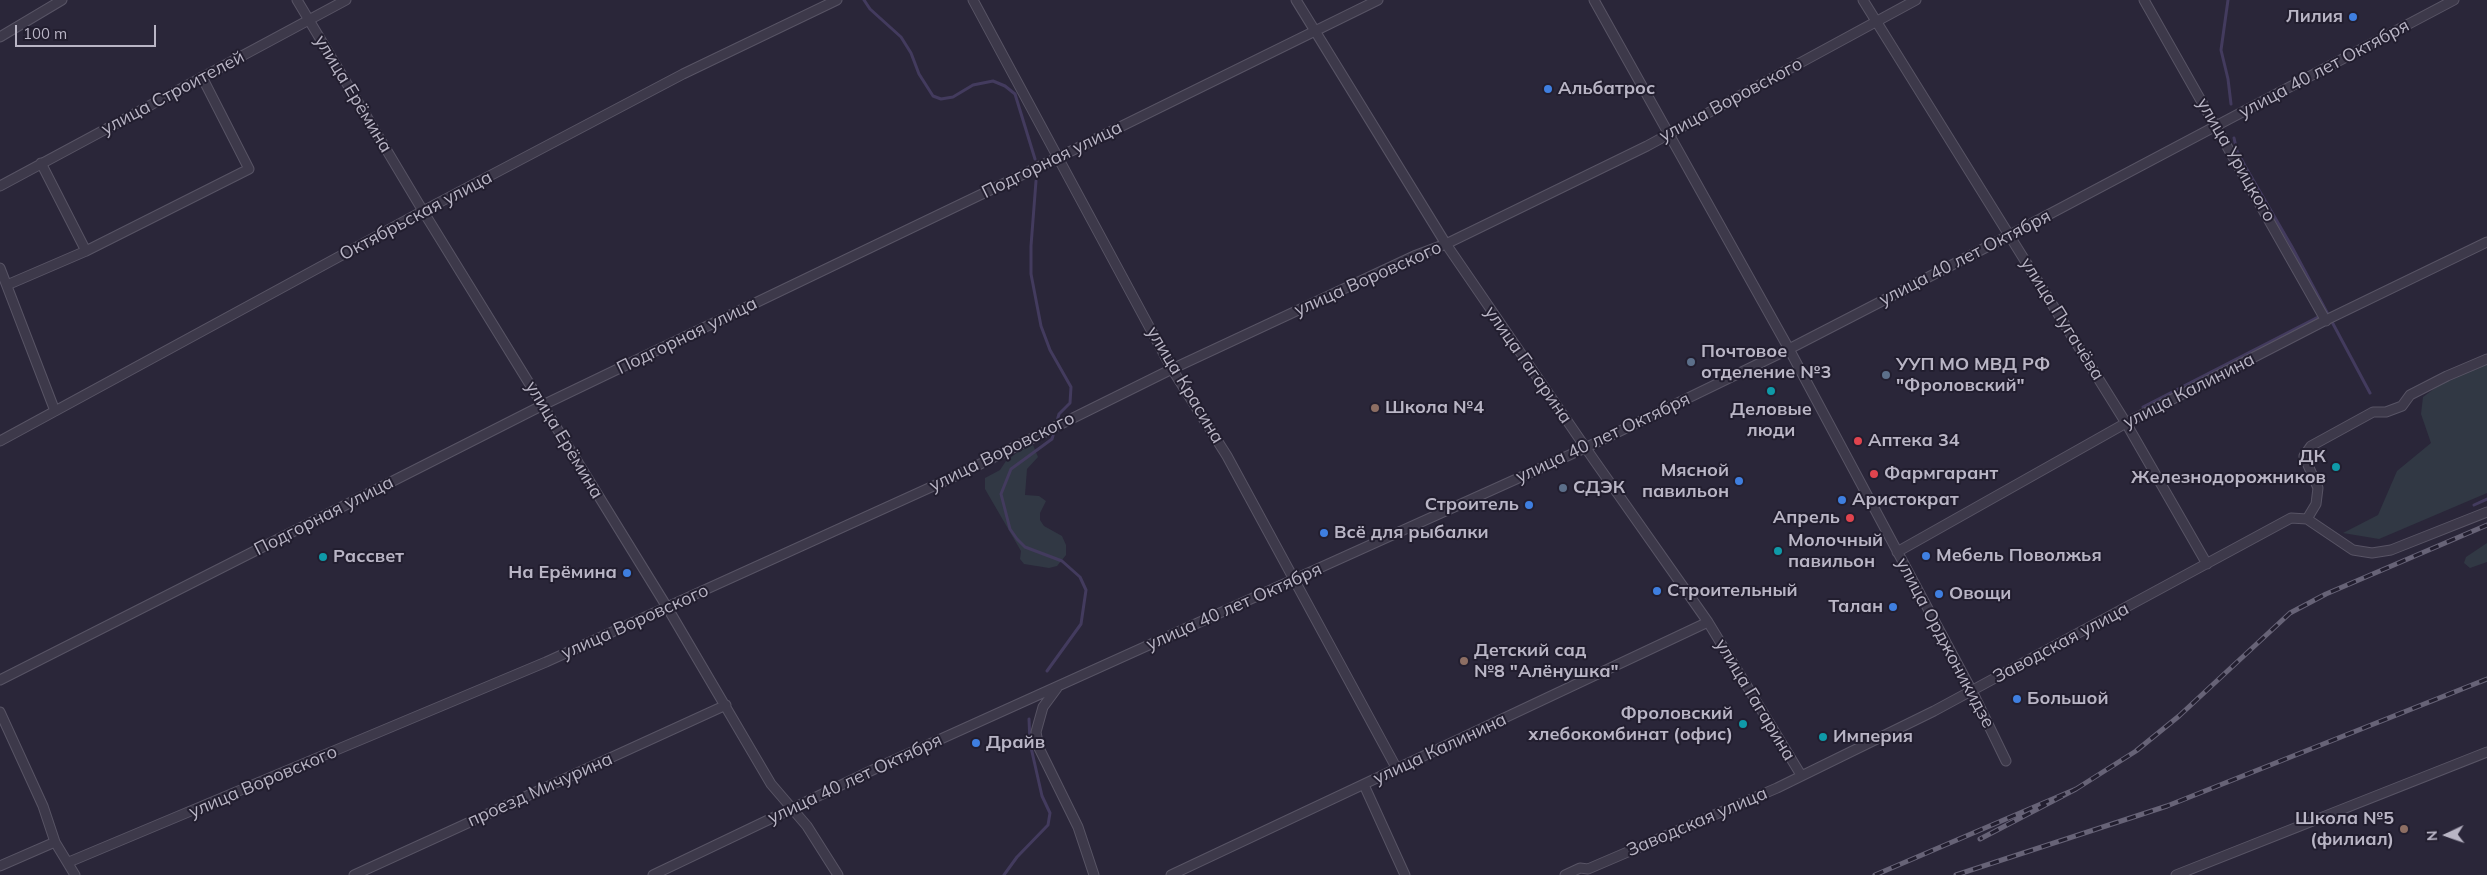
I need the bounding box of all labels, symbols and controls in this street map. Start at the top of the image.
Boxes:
place label: Лилия [2286,6,2343,28]
marker: Лилия [2347,11,2359,23]
scale bar [18,15,159,47]
street label: улица 40 лет Октября [2235,15,2413,123]
text: 100 m [23,24,67,43]
street label: улица Ерёмина [309,31,397,157]
street label: улица Строителей [98,46,248,140]
street label: улица Воровского [1656,53,1806,147]
place label: Альбатрос [1558,78,1655,100]
marker: Альбатрос [1542,83,1554,95]
street label: улица Урицкого [2192,94,2280,226]
street label: Подгорная улица [978,117,1126,203]
street label: Октябрьская улица [336,167,496,265]
street label: улица 40 лет Октября [1876,205,2054,311]
street label: улица Воровского [1291,237,1445,321]
street label: улица Пугачёва [2016,254,2108,384]
street label: Подгорная улица [613,293,761,379]
street label: улица Гагарина [1480,302,1576,428]
street label: улица Красина [1142,323,1228,447]
place label: Почтовое отделение №3 [1701,341,1831,384]
street label: улица Калинина [2120,349,2258,433]
place label: УУП МО МВД РФ "Фроловский" [1896,354,2050,396]
marker: Почтовое отделение №3 [1685,356,1697,368]
marker: УУП МО МВД РФ "Фроловский" [1880,369,1892,381]
street label: улица Ерёмина [520,377,608,503]
marker: Деловые люди [1765,385,1777,397]
street label: улица 40 лет Октября [1512,388,1694,488]
place label: Школа №4 [1385,397,1484,419]
place label: Деловые люди [1730,399,1812,442]
marker: Школа №4 [1369,402,1381,414]
street label: улица Воровского [926,407,1078,497]
place label: Аптека 34 [1868,430,1960,452]
marker: Аптека 34 [1852,435,1864,447]
place label: ДК Железнодорожников [2131,446,2326,488]
place label: Мясной павильон [1642,460,1729,502]
marker: ДК Железнодорожников [2330,461,2342,473]
place label: Фармгарант [1884,463,1998,485]
marker: Фармгарант [1868,468,1880,480]
street label: Подгорная улица [251,472,397,560]
marker: Мясной павильон [1733,475,1745,487]
place label: СДЭК [1573,477,1625,499]
marker: СДЭК [1557,482,1569,494]
place label: Аристократ [1852,489,1959,511]
place label: Строитель [1425,494,1519,516]
marker: Аристократ [1836,494,1848,506]
marker: Строитель [1523,499,1535,511]
place label: Апрель [1773,507,1840,529]
marker: Апрель [1844,512,1856,524]
place label: Всё для рыбалки [1334,522,1489,544]
marker: Всё для рыбалки [1318,527,1330,539]
place label: Молочный павильон [1788,530,1883,572]
marker: Молочный павильон [1772,545,1784,557]
place label: Мебель Поволжья [1936,545,2102,567]
place label: Рассвет [333,546,404,568]
marker: Мебель Поволжья [1920,550,1932,562]
marker: Рассвет [317,551,329,563]
street label: улица Орджоникидзе [1891,554,1999,732]
street label: улица 40 лет Октября [1143,559,1325,655]
place label: На Ерёмина [508,562,617,584]
marker: На Ерёмина [621,567,633,579]
street label: улица Воровского [558,580,712,664]
place label: Строительный [1667,580,1798,602]
place label: Овощи [1949,583,2011,605]
marker: Строительный [1651,585,1663,597]
marker: Овощи [1933,588,1945,600]
place label: Талан [1828,596,1883,618]
street label: Заводская улица [1989,598,2133,688]
marker: Талан [1887,601,1899,613]
street label: улица Гагарина [1710,635,1800,765]
place label: Детский сад №8 "Алёнушка" [1474,640,1619,682]
marker: Детский сад №8 "Алёнушка" [1458,655,1470,667]
place label: Большой [2027,688,2108,710]
marker: Большой [2011,693,2023,705]
place label: Фроловский хлебокомбинат (офис) [1528,703,1733,746]
street label: улица Калинина [1370,709,1510,789]
marker: Фроловский хлебокомбинат (офис) [1737,718,1749,730]
place label: Империя [1833,726,1913,748]
street label: улица 40 лет Октября [764,729,946,829]
marker: Империя [1817,731,1829,743]
place label: Драйв [986,732,1045,754]
marker: Драйв [970,737,982,749]
street label: улица Воровского [186,741,340,823]
street label: проезд Мичурина [464,748,616,832]
street label: Заводская улица [1623,783,1771,861]
place label: Школа №5 (филиал) [2295,808,2394,851]
north arrow [2422,810,2472,860]
marker: Школа №5 (филиал) [2398,823,2410,835]
text: N [2423,830,2441,842]

